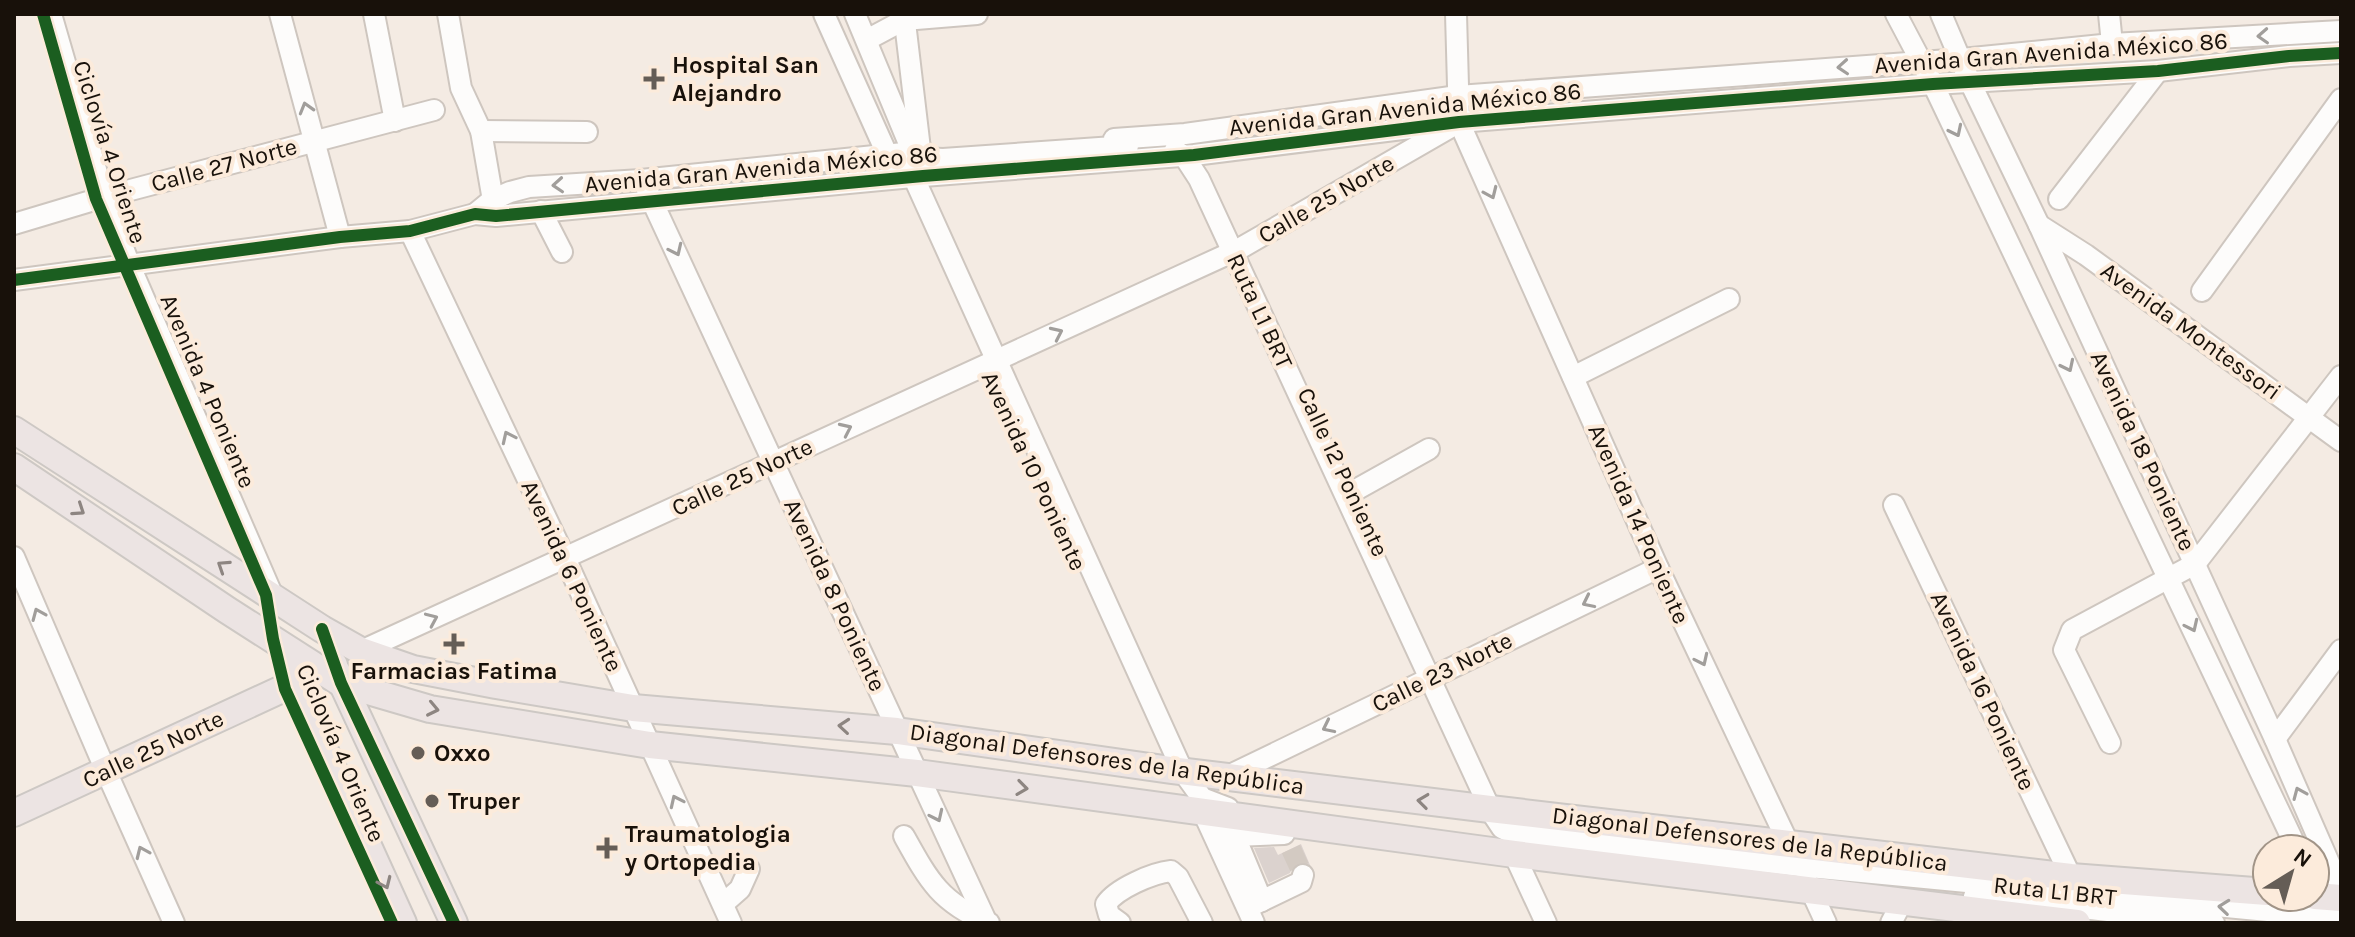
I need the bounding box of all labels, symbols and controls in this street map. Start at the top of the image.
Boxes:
street label: Avenida Gran Avenida México 86 [1873,27,2229,79]
one-way arrow [2256,27,2269,44]
place label: Hospital San Alejandro [672,51,819,107]
street label: Ciclovía 4 Oriente [67,57,153,247]
one-way arrow [1836,58,1849,75]
marker: Hospital San Alejandro [643,68,665,90]
street label: Avenida Gran Avenida México 86 [1227,77,1583,141]
one-way arrow [299,101,315,115]
one-way arrow [1946,123,1962,138]
street label: Calle 27 Norte [148,132,300,198]
street label: Avenida Gran Avenida México 86 [583,140,939,198]
street label: Calle 25 Norte [1253,149,1399,249]
one-way arrow [551,177,564,194]
one-way arrow [1481,185,1497,199]
one-way arrow [666,242,682,256]
street label: Ruta L1 BRT [1221,249,1299,373]
street label: Avenida Montessori [2095,256,2287,406]
street label: Avenida 4 Poniente [155,290,261,492]
one-way arrow [1049,327,1063,343]
street label: Avenida 18 Poniente [2084,347,2202,555]
one-way arrow [2058,357,2074,372]
street label: Avenida 10 Poniente [976,367,1092,575]
street label: Calle 12 Poniente [1292,383,1394,561]
street label: Avenida 14 Poniente [1582,420,1696,628]
one-way arrow [838,423,853,439]
one-way arrow [502,431,518,446]
street label: Calle 25 Norte [667,432,817,522]
street label: Avenida 6 Poniente [515,476,629,676]
street label: Avenida 8 Poniente [778,494,892,696]
one-way arrow [70,500,85,515]
one-way arrow [217,561,231,576]
street label: Avenida 16 Poniente [1925,587,2041,795]
one-way arrow [1581,592,1596,607]
one-way arrow [32,607,48,622]
one-way arrow [424,613,438,629]
one-way arrow [2182,617,2198,632]
street label: Calle 23 Norte [1367,626,1517,718]
marker: Farmacias Fatima [445,635,463,653]
one-way arrow [1692,651,1708,666]
place label: Farmacias Fatima [351,657,557,685]
street label: Ciclovía 4 Oriente [291,660,391,846]
one-way arrow [425,700,439,717]
street label: Calle 25 Norte [78,704,228,794]
street label: Diagonal Defensores de la República [908,717,1306,801]
one-way arrow [1322,717,1337,733]
one-way arrow [837,718,850,735]
place label: Oxxo [434,739,491,767]
marker: Oxxo [409,744,427,762]
one-way arrow [1016,779,1029,796]
place label: Truper [448,787,521,815]
one-way arrow [2292,787,2308,801]
marker: Truper [423,792,441,810]
one-way arrow [1416,792,1429,809]
one-way arrow [669,795,685,809]
street label: Diagonal Defensores de la República [1551,801,1949,877]
one-way arrow [927,808,943,823]
place label: Traumatologia y Ortopedia [625,820,791,876]
north arrow [2251,833,2331,913]
marker: Traumatologia y Ortopedia [596,837,618,859]
text: N [2288,843,2317,873]
one-way arrow [136,846,152,860]
street label: Ruta L1 BRT [1992,871,2118,911]
one-way arrow [376,875,392,890]
one-way arrow [2218,899,2231,916]

